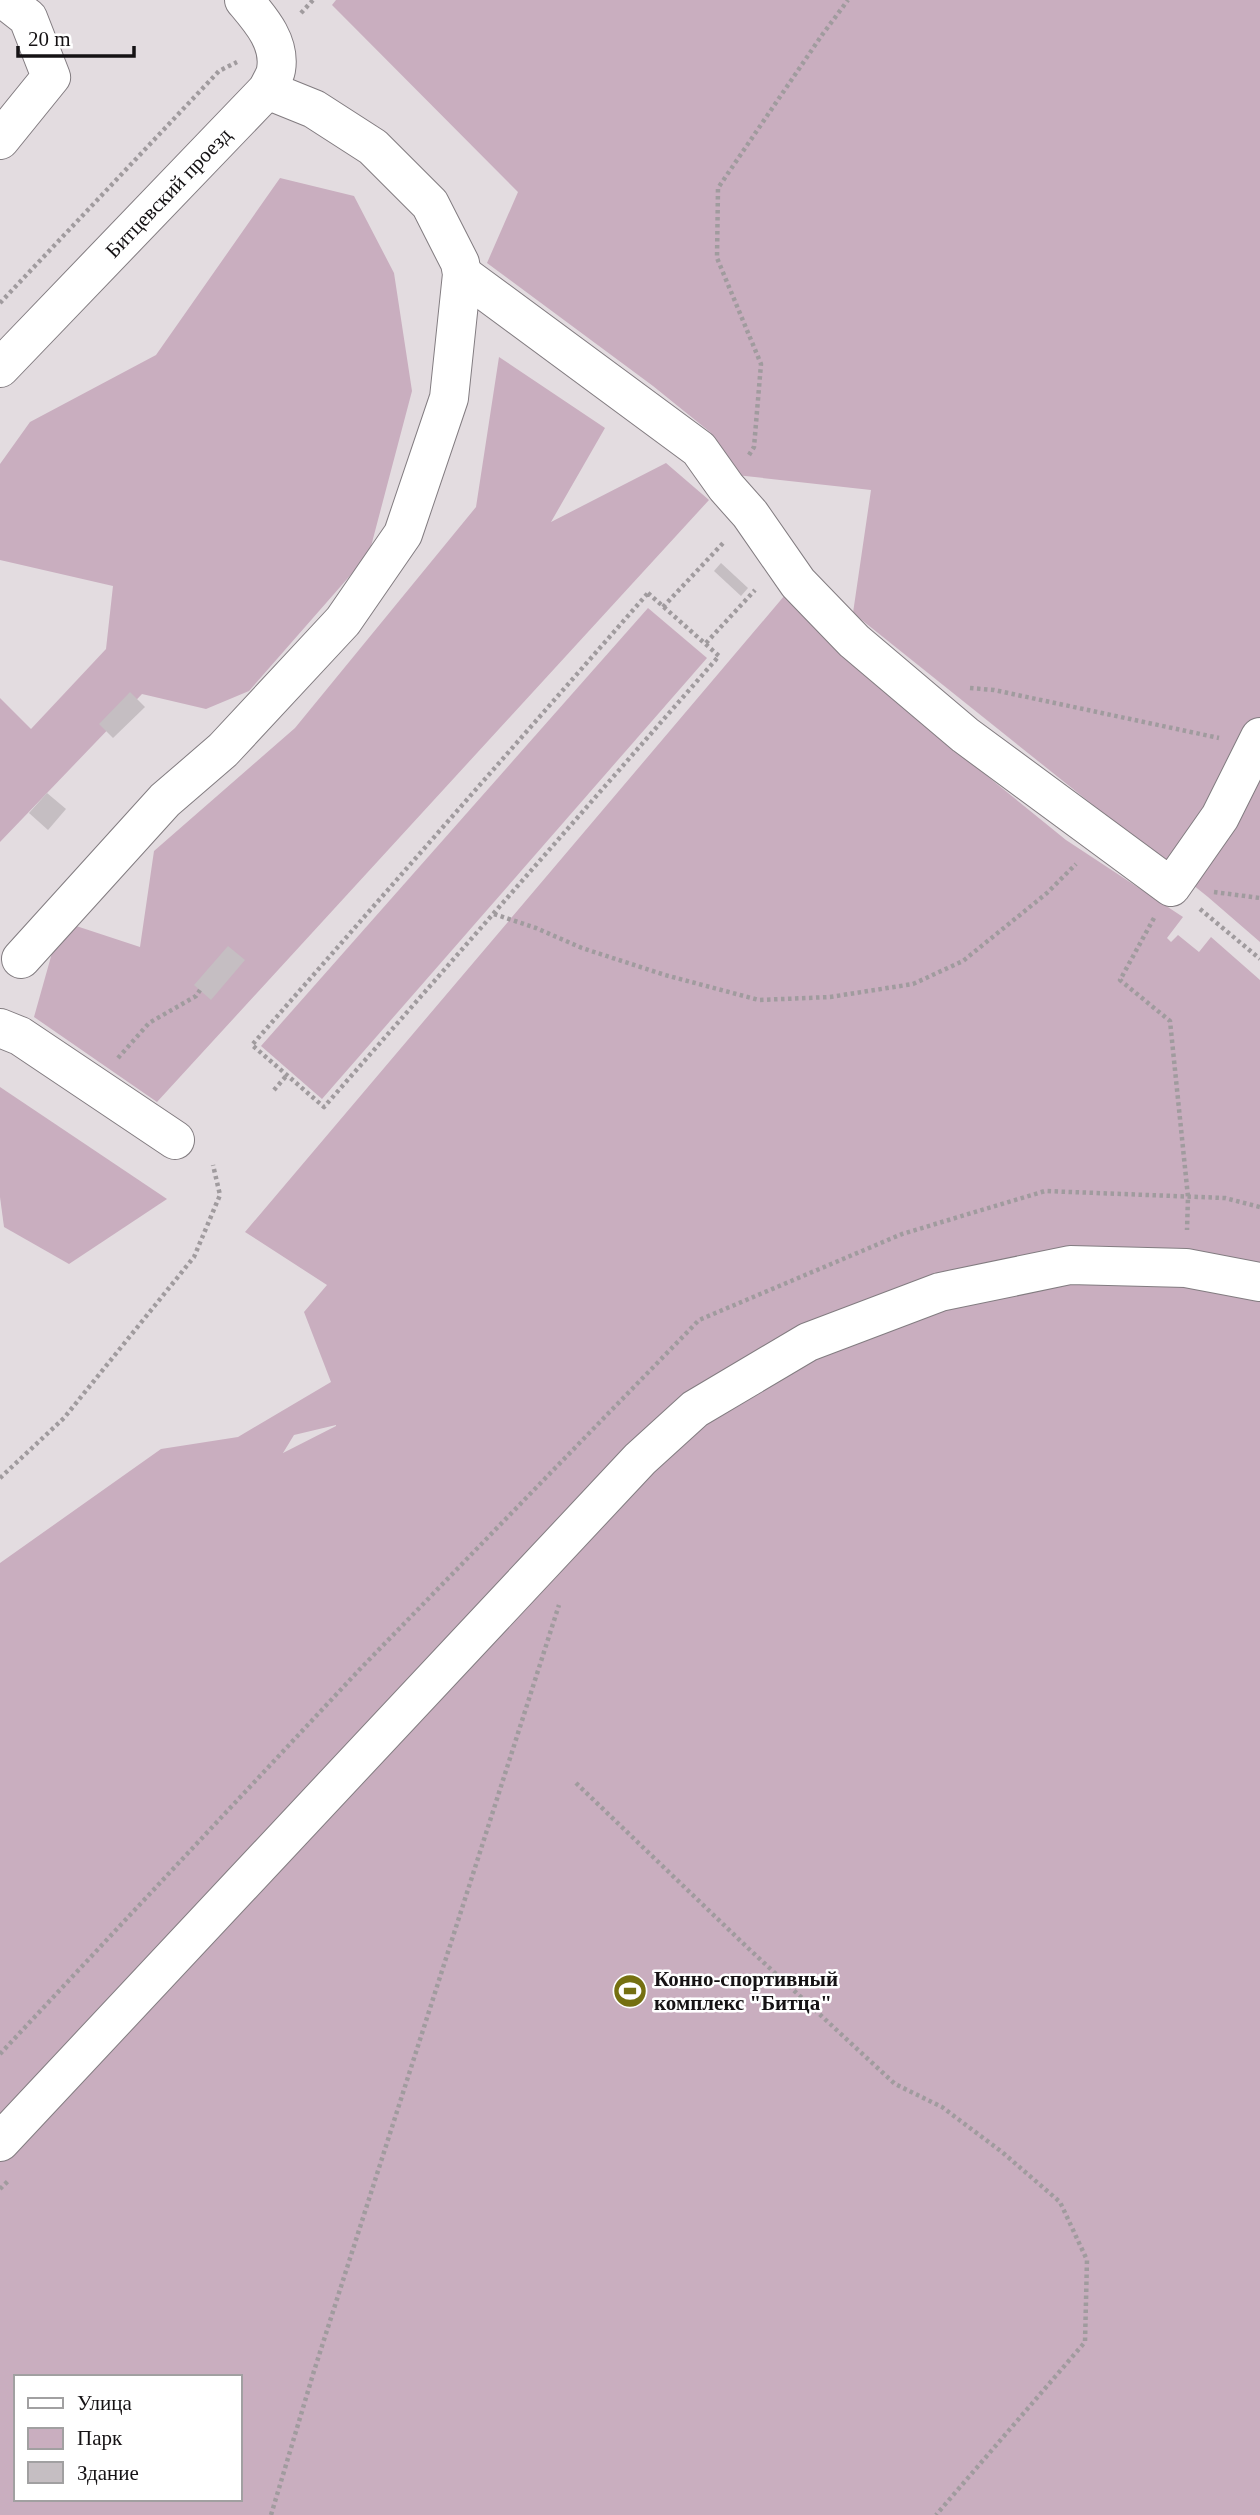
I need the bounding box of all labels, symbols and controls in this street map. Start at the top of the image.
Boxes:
scale bar [18,14,133,58]
text: 20 m [28,27,71,51]
street label: Битцевский проезд [100,123,236,263]
place label: Конно-спортивный комплекс "Битца" [654,1967,838,2015]
sports icon: Конно-спортивный комплекс "Битца" [611,1972,649,2010]
legend [14,2375,242,2501]
text: Улица [77,2391,132,2415]
text: Парк [77,2426,123,2450]
text: Здание [77,2461,139,2485]

